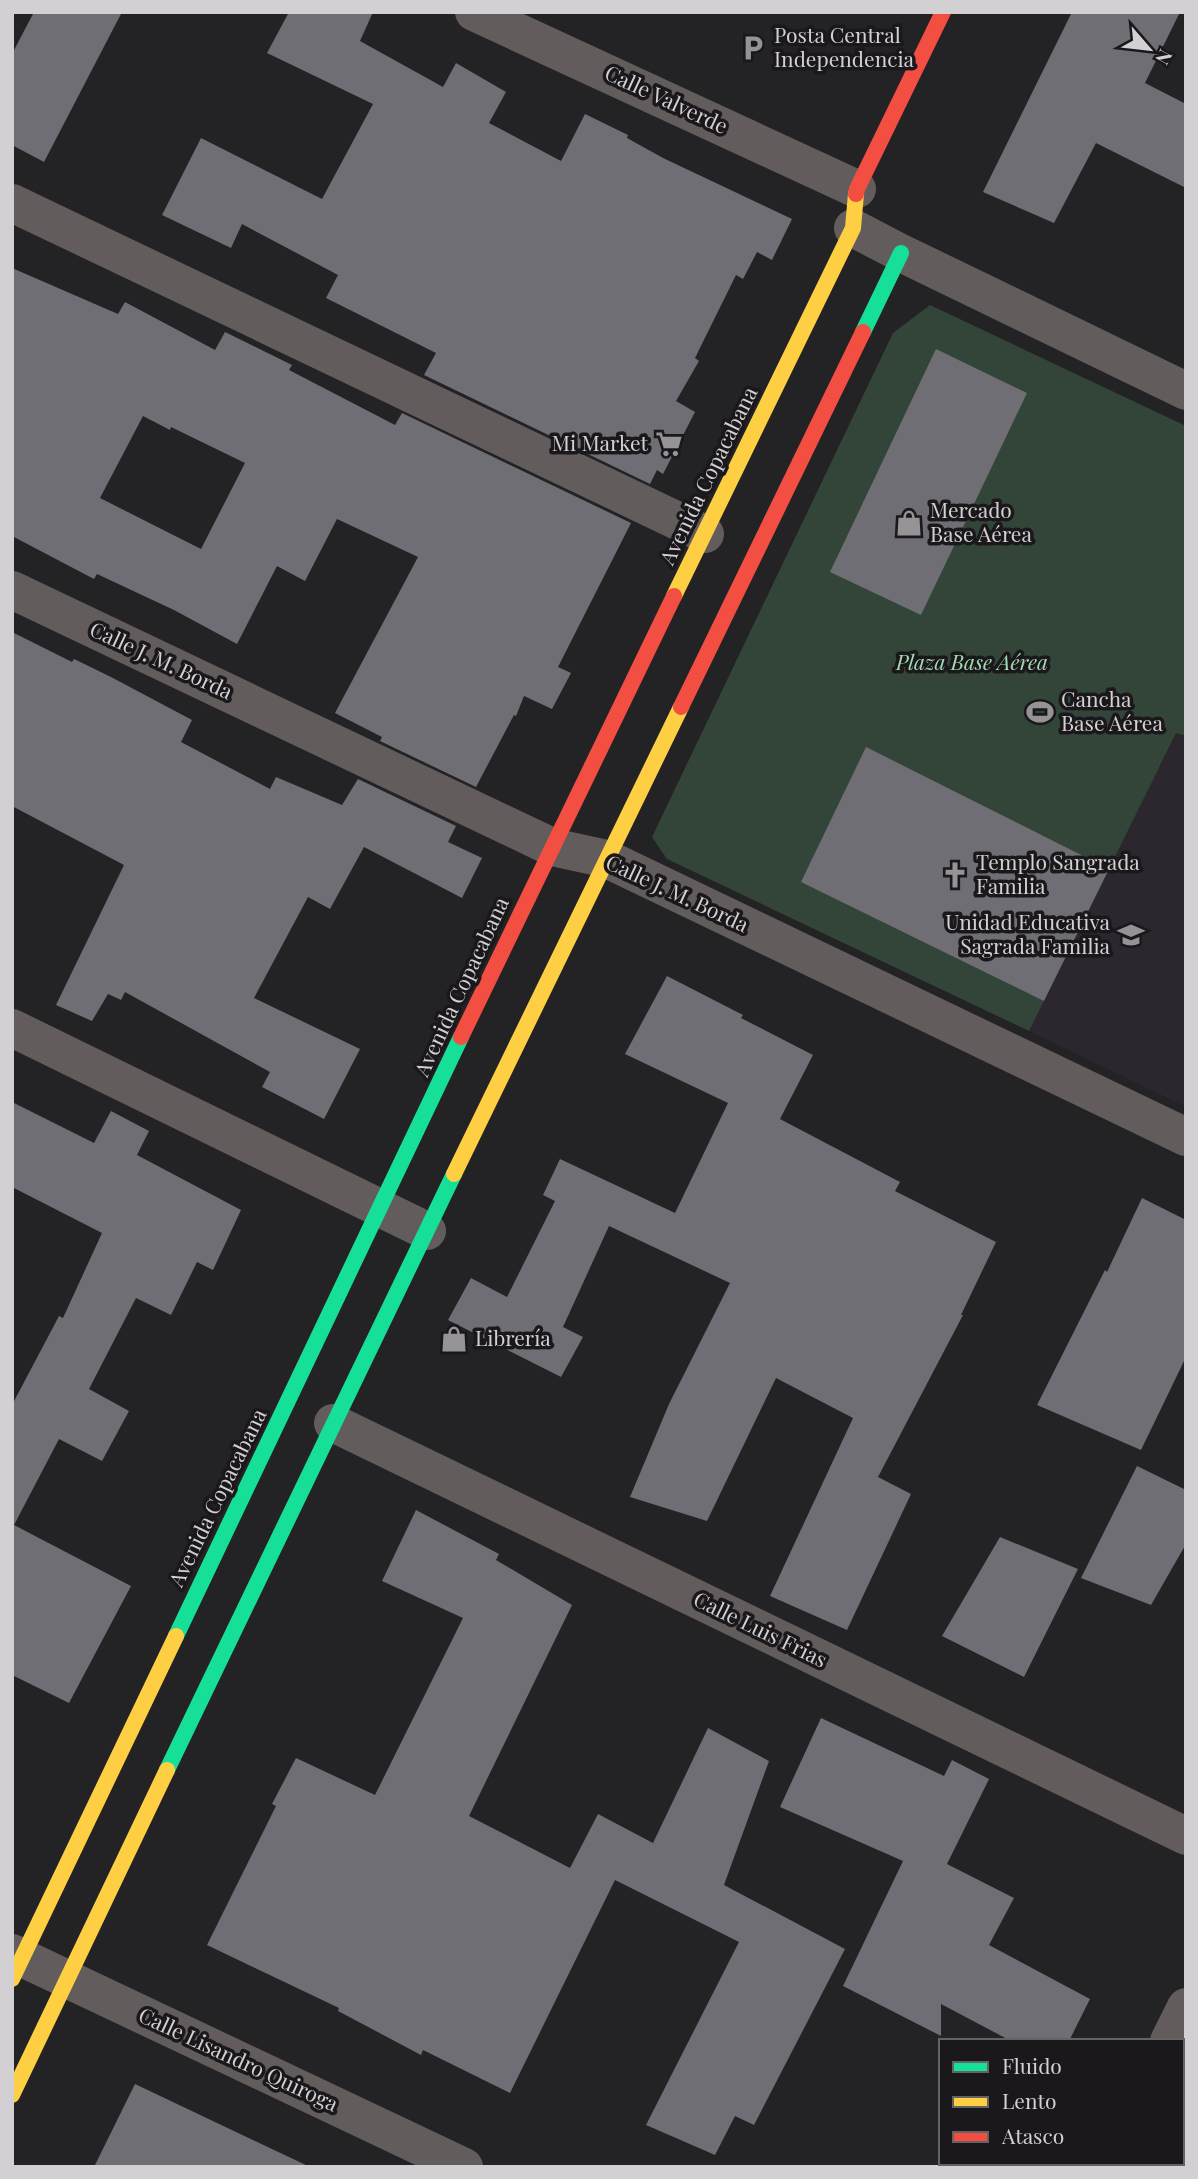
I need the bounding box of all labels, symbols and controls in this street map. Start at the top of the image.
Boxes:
north arrow [1114,14,1184,84]
place label: Posta Central Independencia [774,20,915,72]
parking icon: Posta Central Independencia [738,33,768,63]
text: N [1150,45,1180,70]
street label: Calle Valverde [601,57,733,139]
street label: Avenida Copacabana [651,381,763,570]
place label: Mi Market [552,428,649,456]
supermarket icon: Mi Market [654,429,684,459]
place label: Mercado Base Aérea [930,495,1032,547]
shop icon: Mercado Base Aérea [894,508,924,538]
street label: Calle J. M. Borda [86,614,238,705]
park label: Plaza Base Aérea [895,647,1048,675]
place label: Cancha Base Aérea [1061,684,1163,736]
sports icon: Cancha Base Aérea [1025,697,1055,727]
street label: Calle J. M. Borda [602,847,754,938]
place label: Templo Sangrada Familia [976,847,1140,899]
church icon: Templo Sangrada Familia [940,860,970,890]
street label: Avenida Copacabana [406,891,514,1081]
place label: Unidad Educativa Sagrada Familia [945,907,1111,959]
school or university icon: Unidad Educativa Sagrada Familia [1116,920,1146,950]
place label: Librería [475,1323,551,1351]
shop icon: Librería [439,1324,469,1354]
street label: Avenida Copacabana [160,1403,272,1592]
street label: Calle Luis Frias [689,1584,832,1673]
street label: Calle Lisandro Quiroga [135,2000,344,2117]
legend [939,2039,1184,2165]
text: Fluido [1002,2051,1062,2079]
text: Lento [1002,2086,1056,2114]
text: Atasco [1001,2121,1064,2149]

